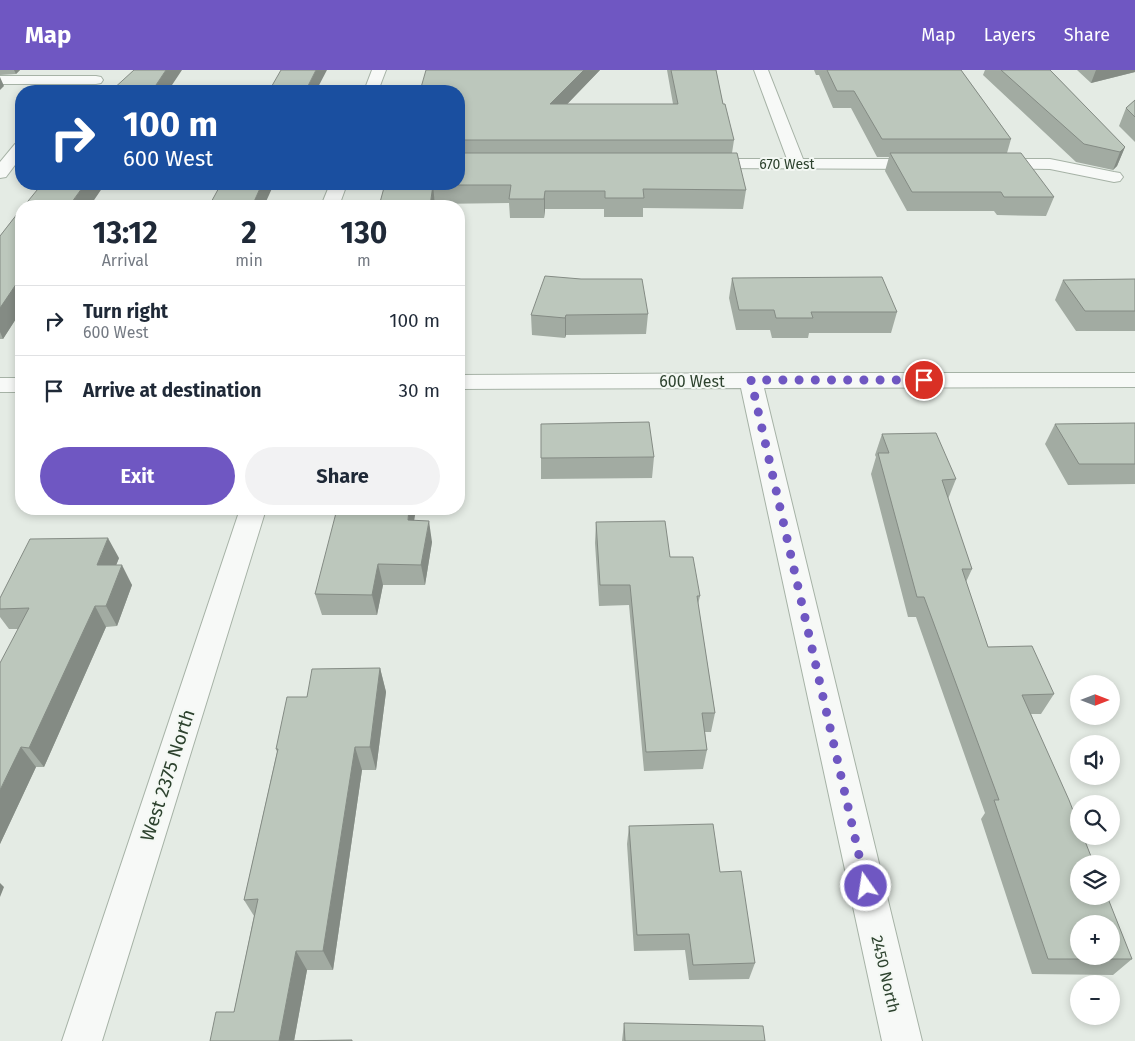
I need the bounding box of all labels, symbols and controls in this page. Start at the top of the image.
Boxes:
text: Map [25,21,71,49]
text: Map [921,24,956,46]
text: Layers [984,24,1036,46]
text: Share [1064,24,1110,46]
text: 100 m [123,103,218,145]
icon: right [40,105,105,170]
text: 600 West [123,145,213,172]
street label: 670 West [759,156,816,173]
text: 13:12 [93,215,158,251]
text: 2 [241,215,257,251]
text: 130 [340,215,387,251]
text: Arrival [102,251,149,270]
text: min [235,251,263,270]
text: m [357,251,371,270]
text: Turn right [83,300,168,323]
icon: right [40,307,68,335]
text: 100 m [389,309,440,332]
text: 600 West [83,323,149,342]
pin [903,359,945,401]
icon: arrive [910,366,938,394]
street label: 600 West [659,372,725,391]
icon: arrive [40,377,68,405]
text: Arrive at destination [83,379,262,402]
text: 30 m [399,379,440,402]
button: Exit [40,447,235,505]
button: Share [245,447,440,505]
north arrow [1070,675,1120,725]
map controls [1070,675,1120,1025]
street label: West 2375 North [135,706,200,844]
button: sound [1070,735,1120,785]
button: search [1070,795,1120,845]
button: layers [1070,855,1120,905]
position arrow [839,859,891,911]
button: + [1070,915,1120,965]
street label: 2450 North [867,934,904,1015]
button: − [1070,975,1120,1025]

